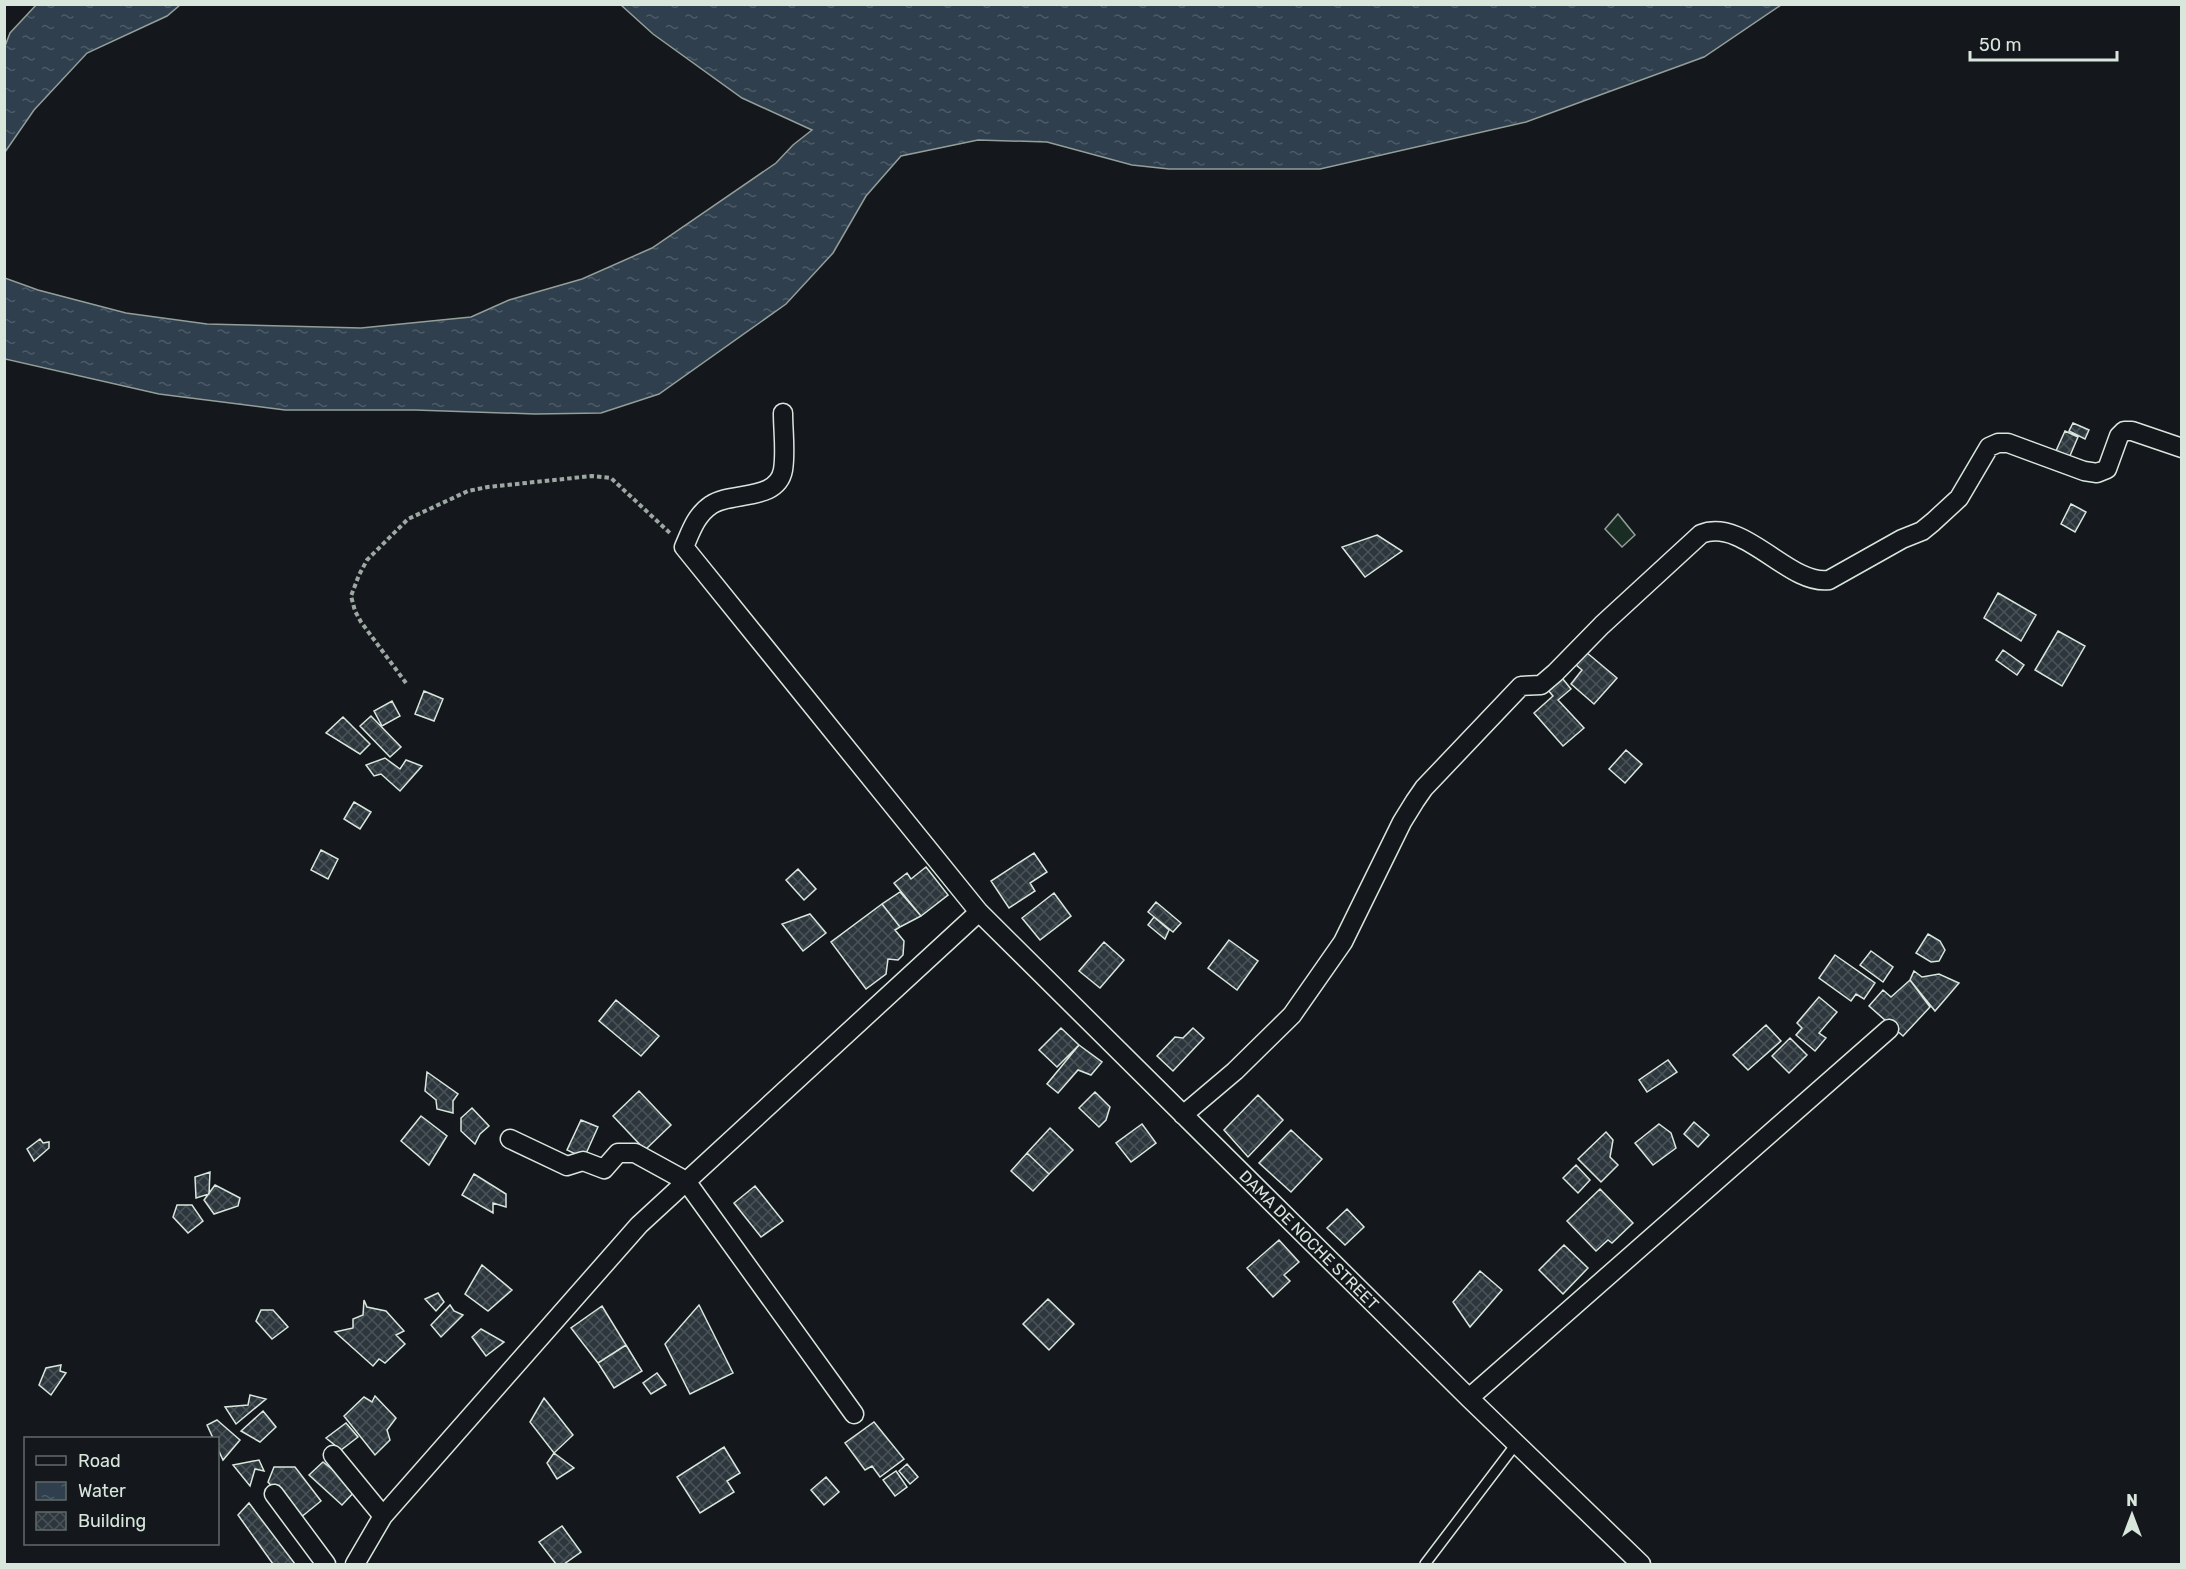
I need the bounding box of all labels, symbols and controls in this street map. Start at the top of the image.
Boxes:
scale bar [1970,24,2117,62]
text: 50 m [1979,34,2022,56]
street label: DAMA DE NOCHE STREET [1235,1166,1383,1314]
legend [24,1437,219,1545]
text: Road [78,1450,121,1472]
text: Water [78,1480,126,1502]
north arrow [2102,1485,2162,1545]
text: N [2126,1491,2138,1510]
text: Building [78,1510,146,1532]

